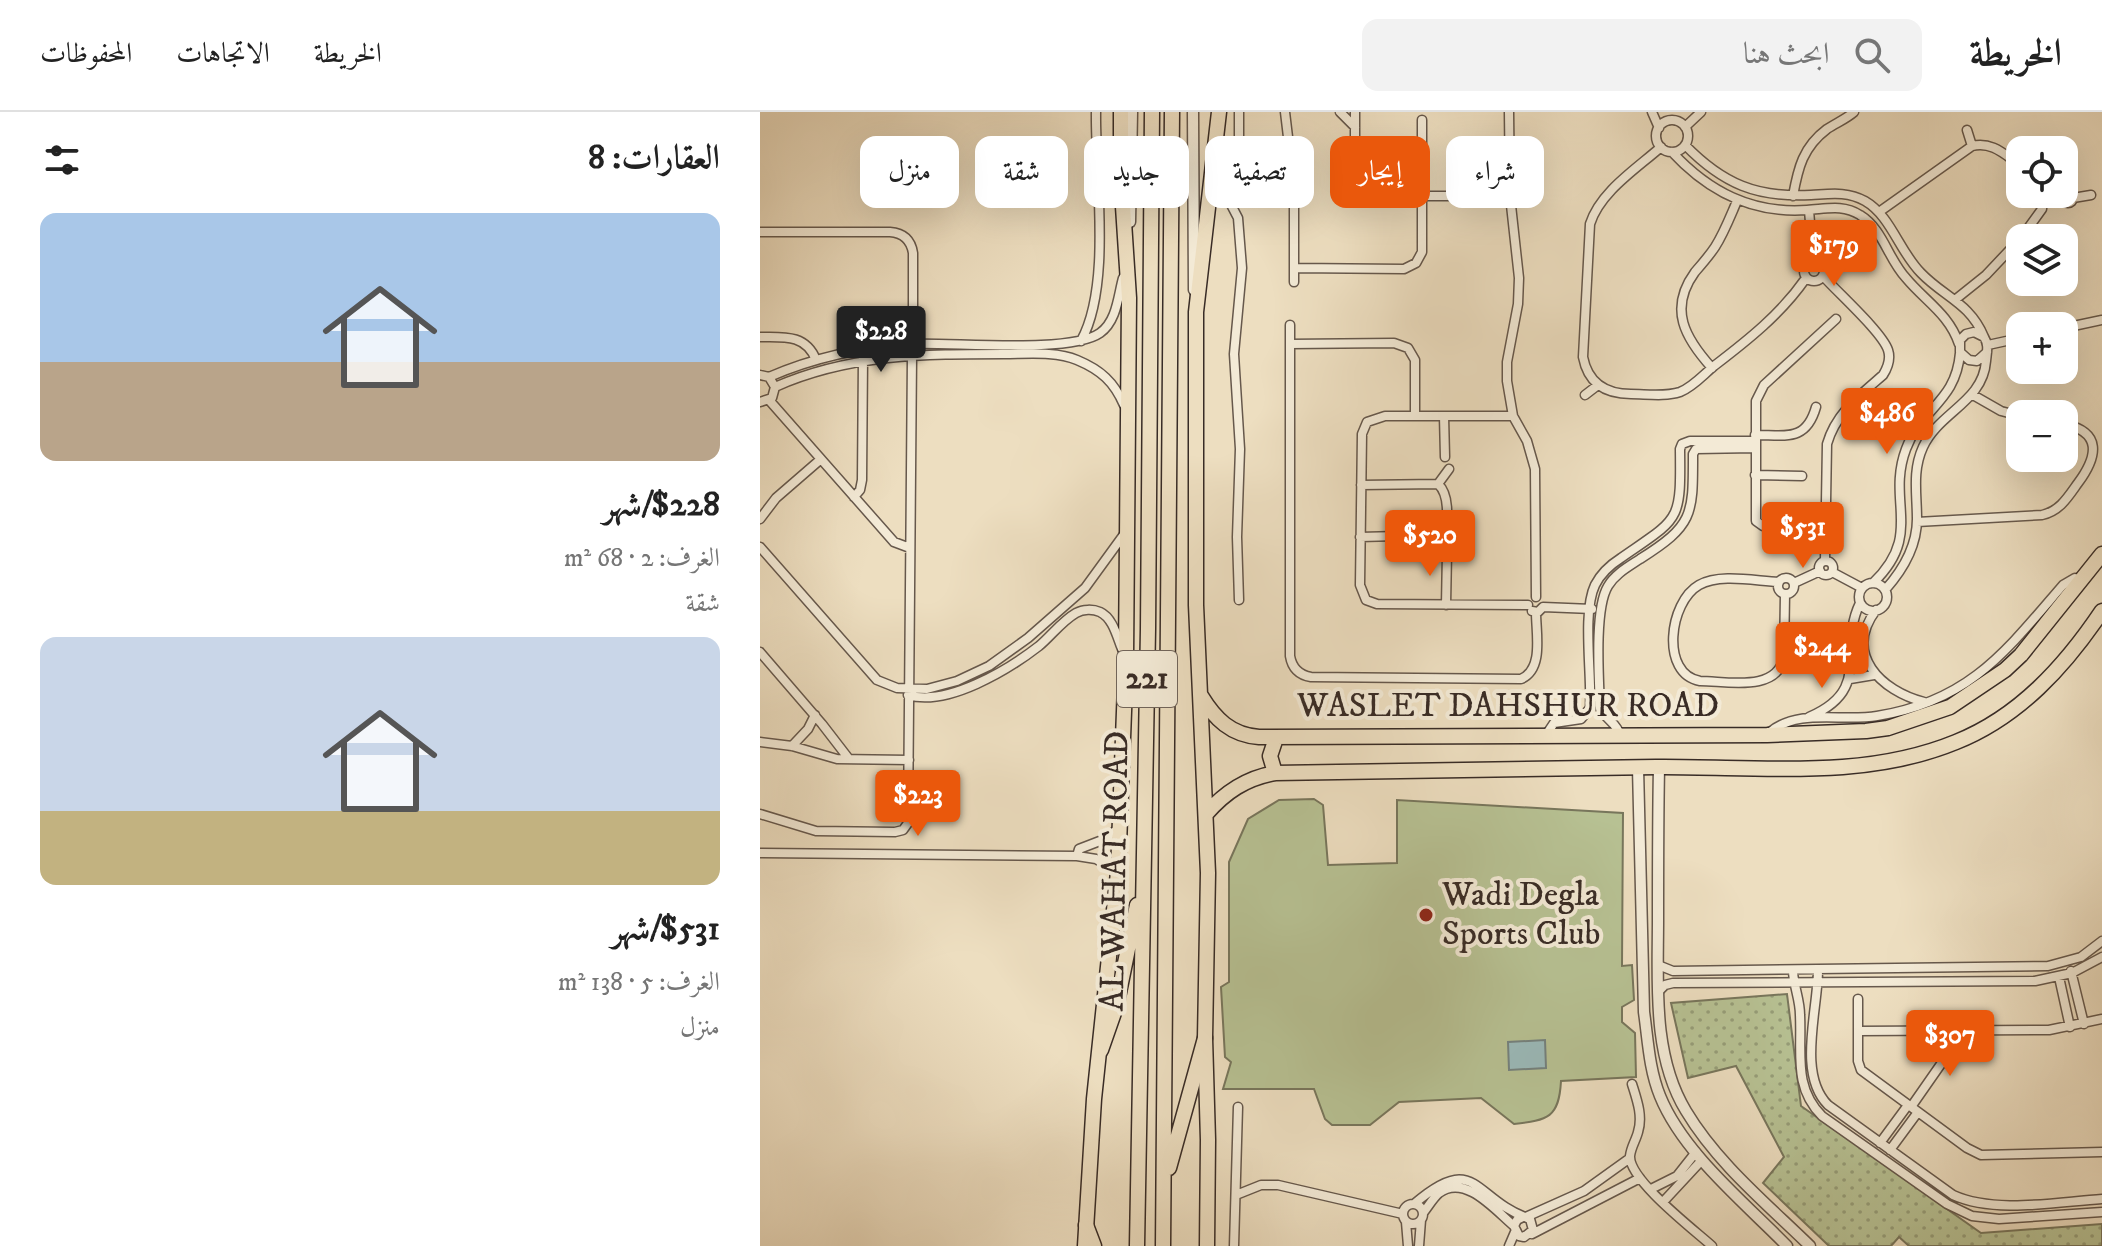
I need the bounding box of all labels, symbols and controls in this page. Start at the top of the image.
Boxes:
search box [1362,19,1922,91]
text: الخريطة [1970,30,2062,78]
icon: search [1850,33,1894,77]
text: المحفوظات [40,36,132,71]
text: الاتجاهات [176,36,270,71]
text: الخريطة [314,36,382,71]
text: ابحث هنا [1743,36,1830,73]
chip: منزل [860,136,959,208]
chip: شقة [975,136,1068,208]
chip: جديد [1084,136,1189,208]
chip: تصفية [1205,136,1314,208]
chip: إيجار [1330,136,1430,208]
chip: شراء [1446,136,1544,208]
map controls [2006,136,2078,472]
button: locate [2006,136,2078,208]
text: العقارات: 8 [588,137,720,179]
icon: filters [40,138,84,182]
pin: $179 [1787,220,1881,288]
button: layers [2006,224,2078,296]
text: $179 [1809,229,1859,262]
icon: home [308,265,452,409]
pin: $228 [834,306,928,374]
button: + [2006,312,2078,384]
text: $228 [855,315,907,348]
pin: $486 [1840,388,1934,456]
text: $486 [1859,397,1915,430]
button: − [2006,400,2078,472]
text: $228/شهر [603,484,720,526]
pin: $531 [1756,502,1850,570]
pin: $520 [1383,510,1477,578]
text: $531 [1780,511,1826,544]
text: $520 [1403,519,1457,552]
text: الغرف: 2 · 68 m² [564,542,720,575]
text: شقة [686,587,720,620]
pin: $244 [1775,622,1869,690]
text: $244 [1794,631,1850,664]
road number: 221 [1117,651,1177,707]
street label: WASLET DAHSHUR ROAD [1296,685,1719,727]
icon: home [308,689,452,833]
street label: AL WAHAT ROAD [1092,730,1138,1012]
pin: $223 [871,770,965,838]
text: $223 [893,779,943,812]
place label: Wadi Degla Sports Club [1441,874,1601,955]
marker: Wadi Degla Sports Club [1417,906,1435,924]
text: $531/شهر [611,908,720,950]
text: الغرف: 5 · 138 m² [558,966,720,999]
pin: $307 [1903,1010,1997,1078]
text: منزل [680,1011,720,1044]
text: $307 [1924,1019,1976,1052]

